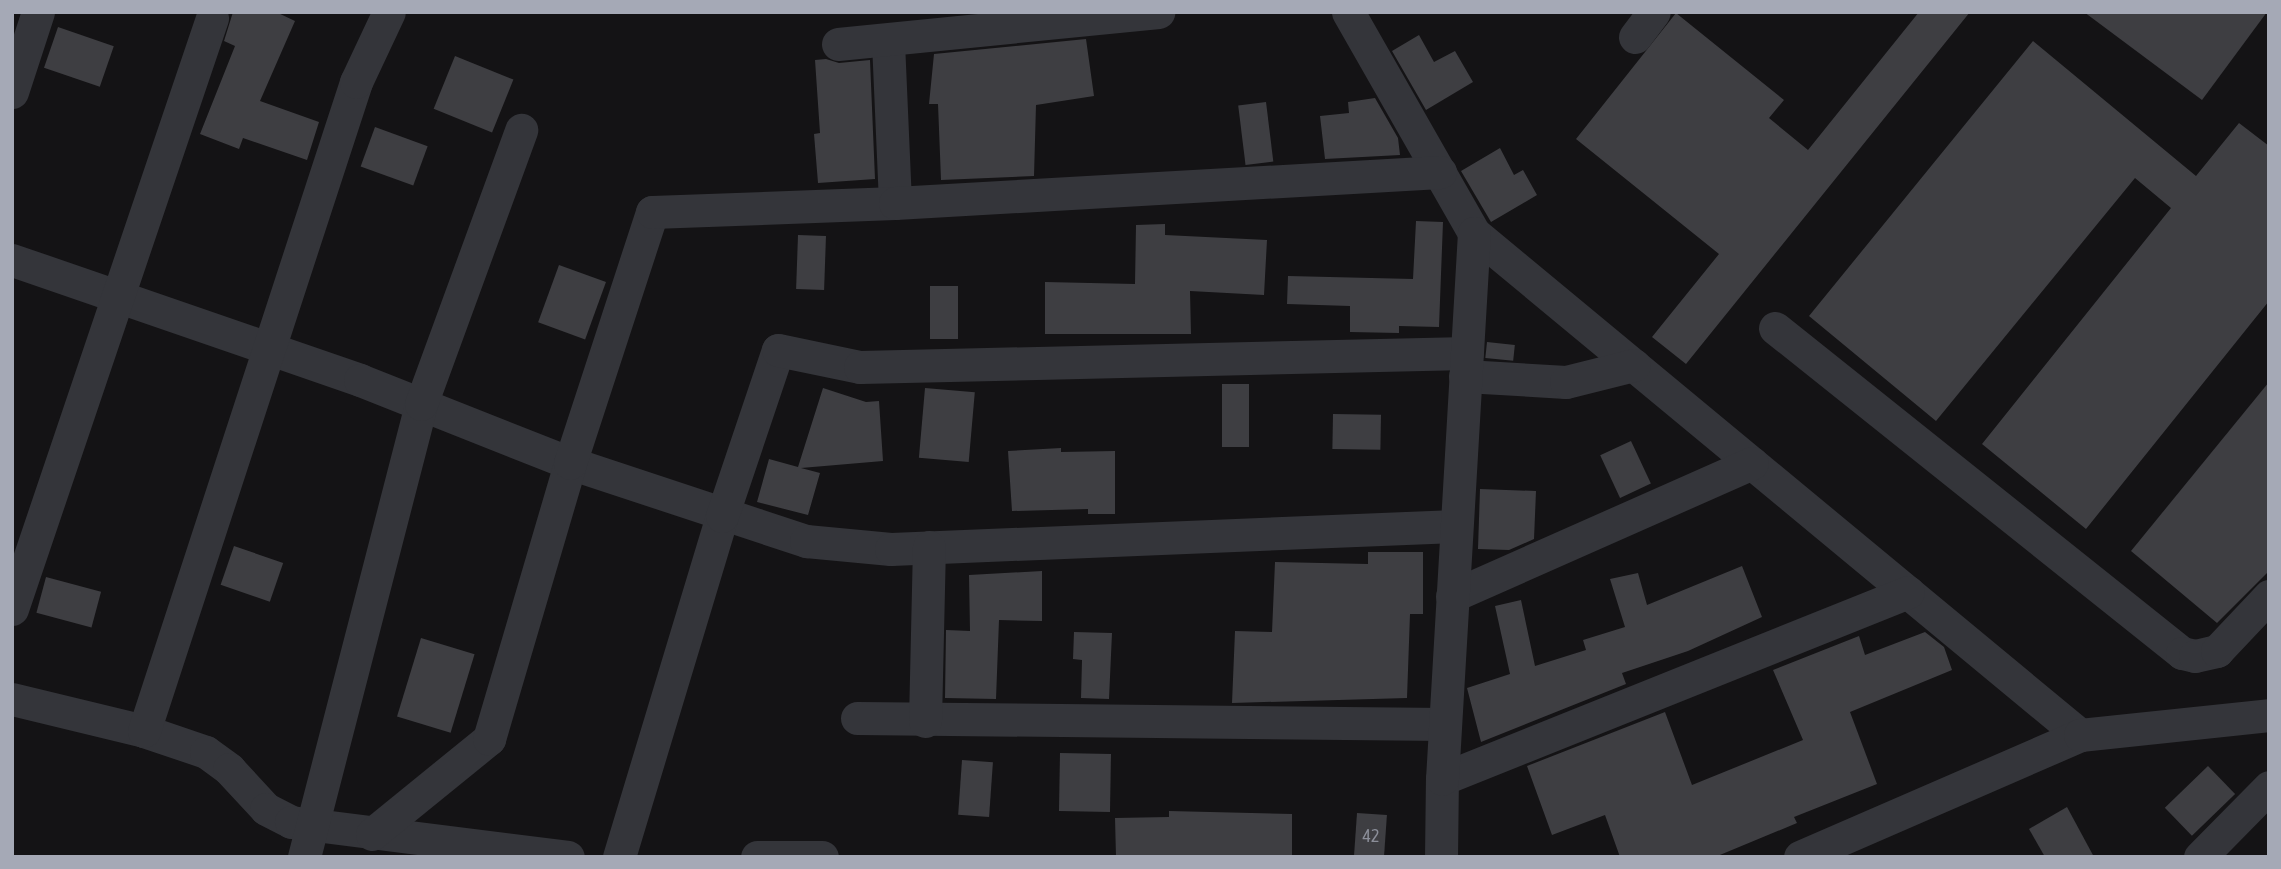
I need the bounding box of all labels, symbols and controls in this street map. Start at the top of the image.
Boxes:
house number: 42 [1363,825,1379,847]

